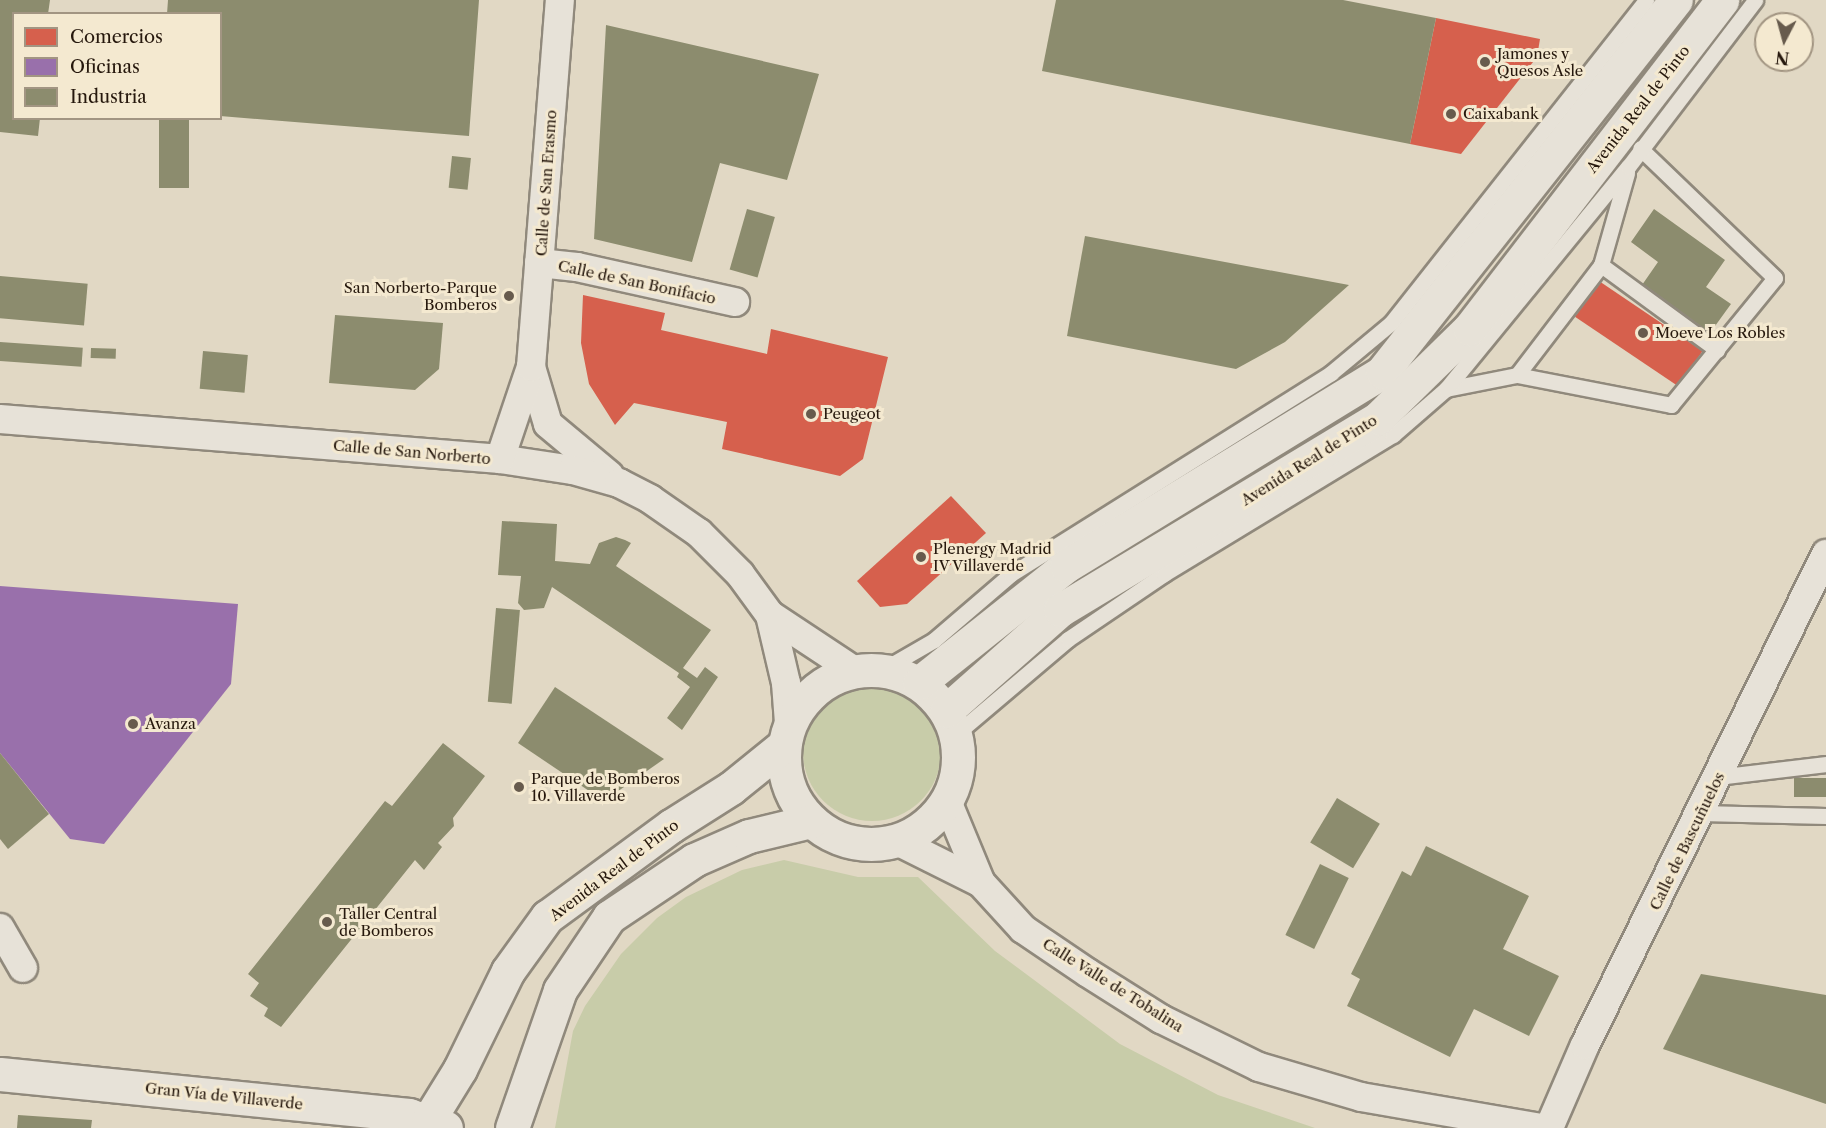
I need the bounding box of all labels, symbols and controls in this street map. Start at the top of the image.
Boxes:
legend [12,12,222,120]
north arrow [1754,12,1814,72]
text: Comercios [70,26,163,48]
street label: Avenida Real de Pinto [1583,42,1693,176]
place label: Jamones y Quesos Asle [1497,44,1584,79]
text: N [1774,47,1790,69]
marker: Jamones y Quesos Asle [1478,55,1492,69]
text: Oficinas [70,56,140,78]
text: Industria [70,86,147,108]
place label: Caixabank [1463,105,1539,123]
marker: Caixabank [1444,107,1458,121]
street label: Calle de San Erasmo [532,109,560,257]
street label: Calle de San Bonifacio [556,256,718,308]
place label: San Norberto-Parque Bomberos [344,278,497,313]
marker: San Norberto-Parque Bomberos [502,289,516,303]
place label: Moeve Los Robles [1655,324,1785,342]
marker: Moeve Los Robles [1636,326,1650,340]
place label: Peugeot [823,405,881,423]
marker: Peugeot [804,407,818,421]
street label: Avenida Real de Pinto [1238,411,1380,509]
street label: Calle de San Norberto [332,436,492,468]
place label: Plenergy Madrid IV Villaverde [933,539,1052,574]
marker: Plenergy Madrid IV Villaverde [914,550,928,564]
place label: Avanza [145,715,196,733]
marker: Avanza [126,717,140,731]
place label: Parque de Bomberos 10. Villaverde [531,769,680,804]
street label: Calle de Bascuñuelos [1646,769,1728,913]
marker: Parque de Bomberos 10. Villaverde [512,780,526,794]
street label: Avenida Real de Pinto [546,816,682,924]
place label: Taller Central de Bomberos [339,904,438,939]
marker: Taller Central de Bomberos [320,915,334,929]
street label: Calle Valle de Tobalina [1039,934,1187,1036]
street label: Gran Vía de Villaverde [144,1079,304,1113]

